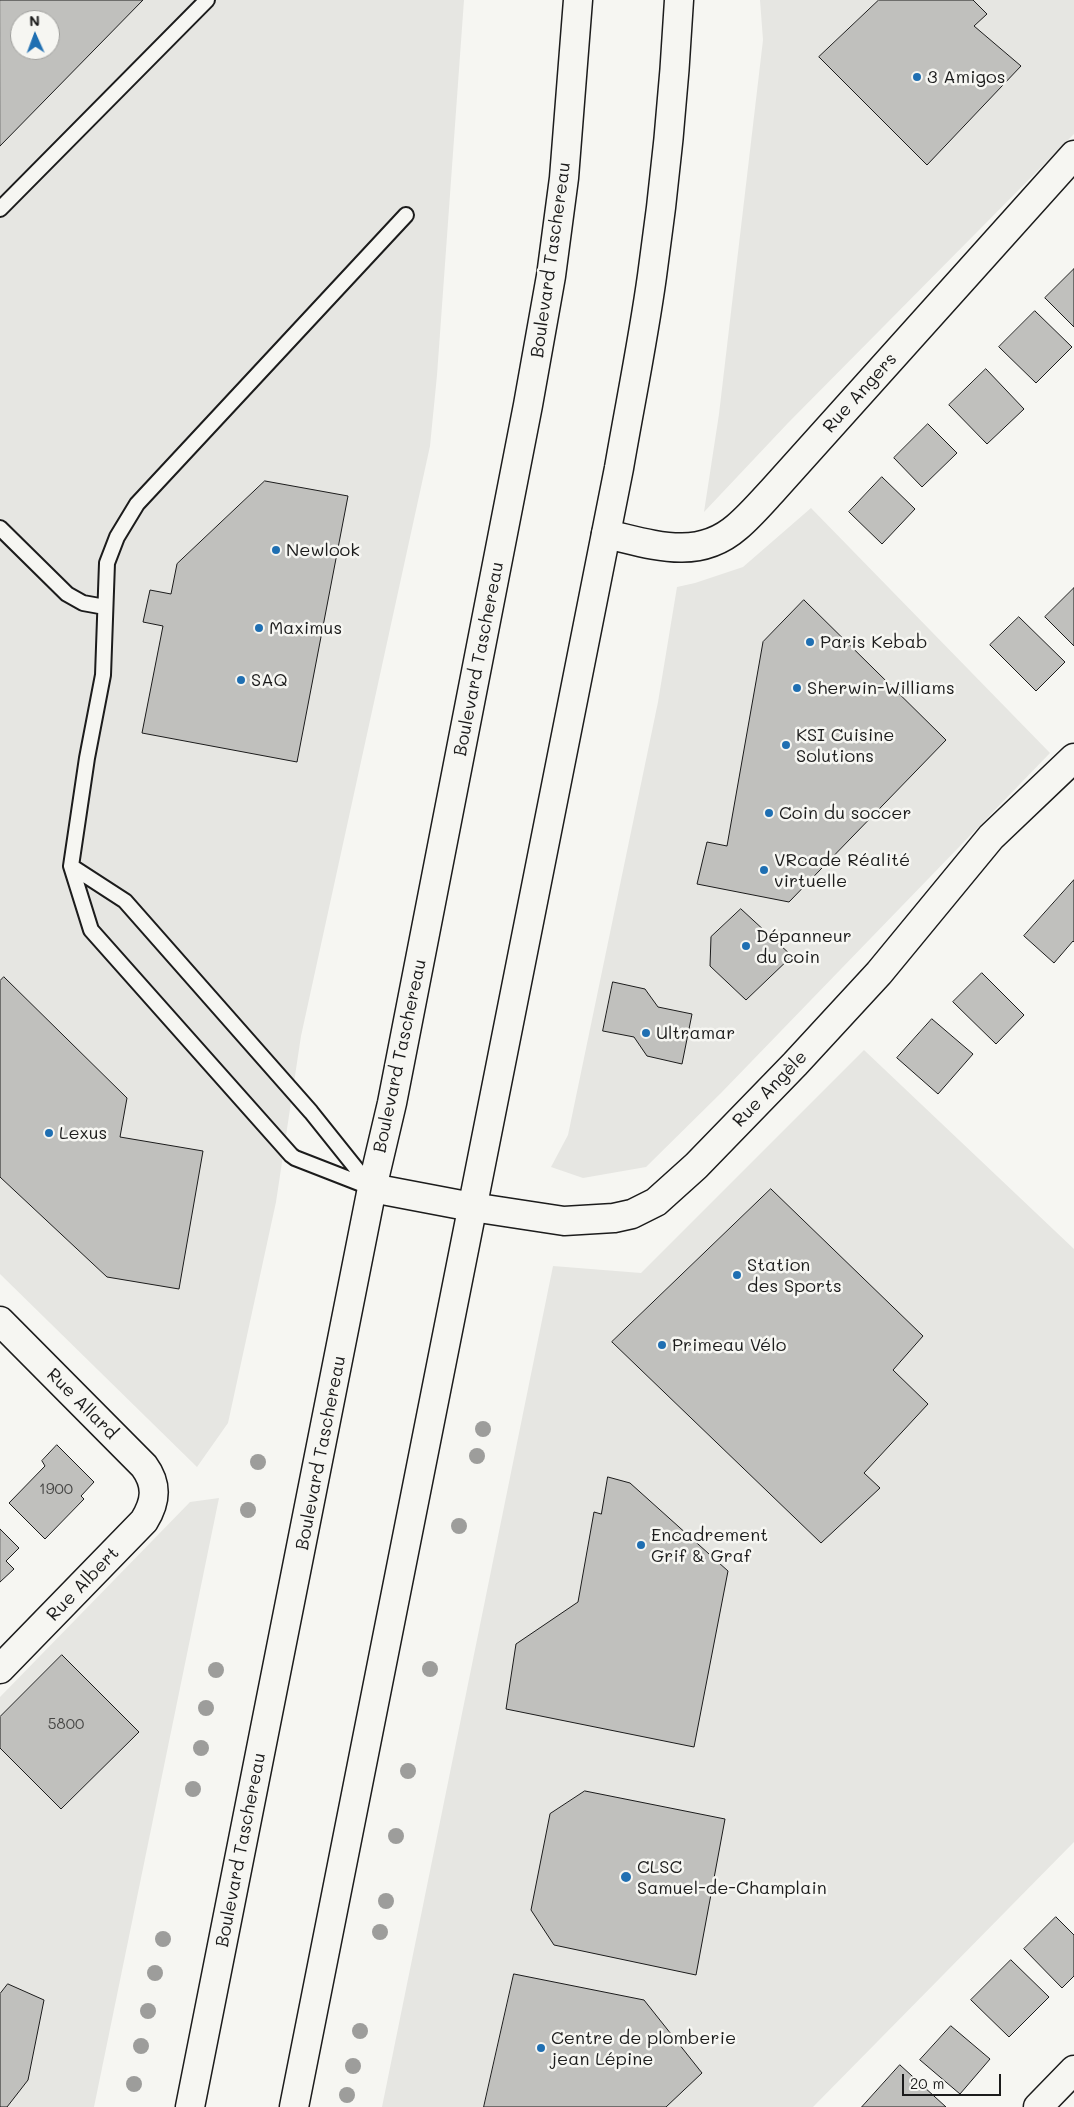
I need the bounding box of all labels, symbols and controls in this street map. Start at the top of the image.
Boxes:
north arrow [10,10,60,60]
text: N [29,11,40,30]
place label: 3 Amigos [927,66,1005,88]
marker: 3 Amigos [911,71,923,83]
street label: Boulevard Taschereau [527,161,575,359]
street label: Rue Angers [818,349,902,437]
place label: Newlook [286,539,360,561]
marker: Newlook [270,544,282,556]
street label: Boulevard Taschereau [450,560,508,758]
place label: Maximus [269,617,342,639]
marker: Maximus [253,622,265,634]
place label: Paris Kebab [820,631,927,653]
marker: Paris Kebab [804,636,816,648]
place label: SAQ [251,669,288,691]
marker: SAQ [235,674,247,686]
place label: Sherwin-Williams [807,677,955,699]
marker: Sherwin-Williams [791,682,803,694]
place label: KSI Cuisine Solutions [796,724,894,766]
marker: KSI Cuisine Solutions [780,739,792,751]
place label: Coin du soccer [779,802,912,824]
marker: Coin du soccer [763,807,775,819]
place label: VRcade Réalité virtuelle [774,849,910,892]
marker: VRcade Réalité virtuelle [758,864,770,876]
place label: Dépanneur du coin [756,925,852,968]
marker: Dépanneur du coin [740,940,752,952]
street label: Boulevard Taschereau [369,957,431,1155]
place label: Ultramar [656,1022,735,1044]
marker: Ultramar [640,1027,652,1039]
street label: Rue Angèle [728,1046,812,1132]
place label: Lexus [59,1122,107,1144]
marker: Lexus [43,1127,55,1139]
place label: Station des Sports [747,1254,842,1296]
marker: Station des Sports [731,1269,743,1281]
place label: Primeau Vélo [672,1334,786,1356]
marker: Primeau Vélo [656,1339,668,1351]
street label: Boulevard Taschereau [292,1354,350,1552]
street label: Rue Allard [42,1364,122,1444]
house number: 1900 [39,1480,73,1498]
place label: Encadrement Grif & Graf [651,1524,768,1566]
marker: Encadrement Grif & Graf [635,1539,647,1551]
street label: Rue Albert [42,1542,124,1626]
house number: 5800 [48,1715,84,1733]
street label: Boulevard Taschereau [212,1751,270,1949]
place label: CLSC Samuel-de-Champlain [637,1856,827,1898]
marker: CLSC Samuel-de-Champlain [619,1870,633,1884]
place label: Centre de plomberie jean Lépine [551,2027,736,2070]
marker: Centre de plomberie jean Lépine [535,2042,547,2054]
scale bar [904,2064,1003,2096]
text: 20 m [910,2073,944,2093]

